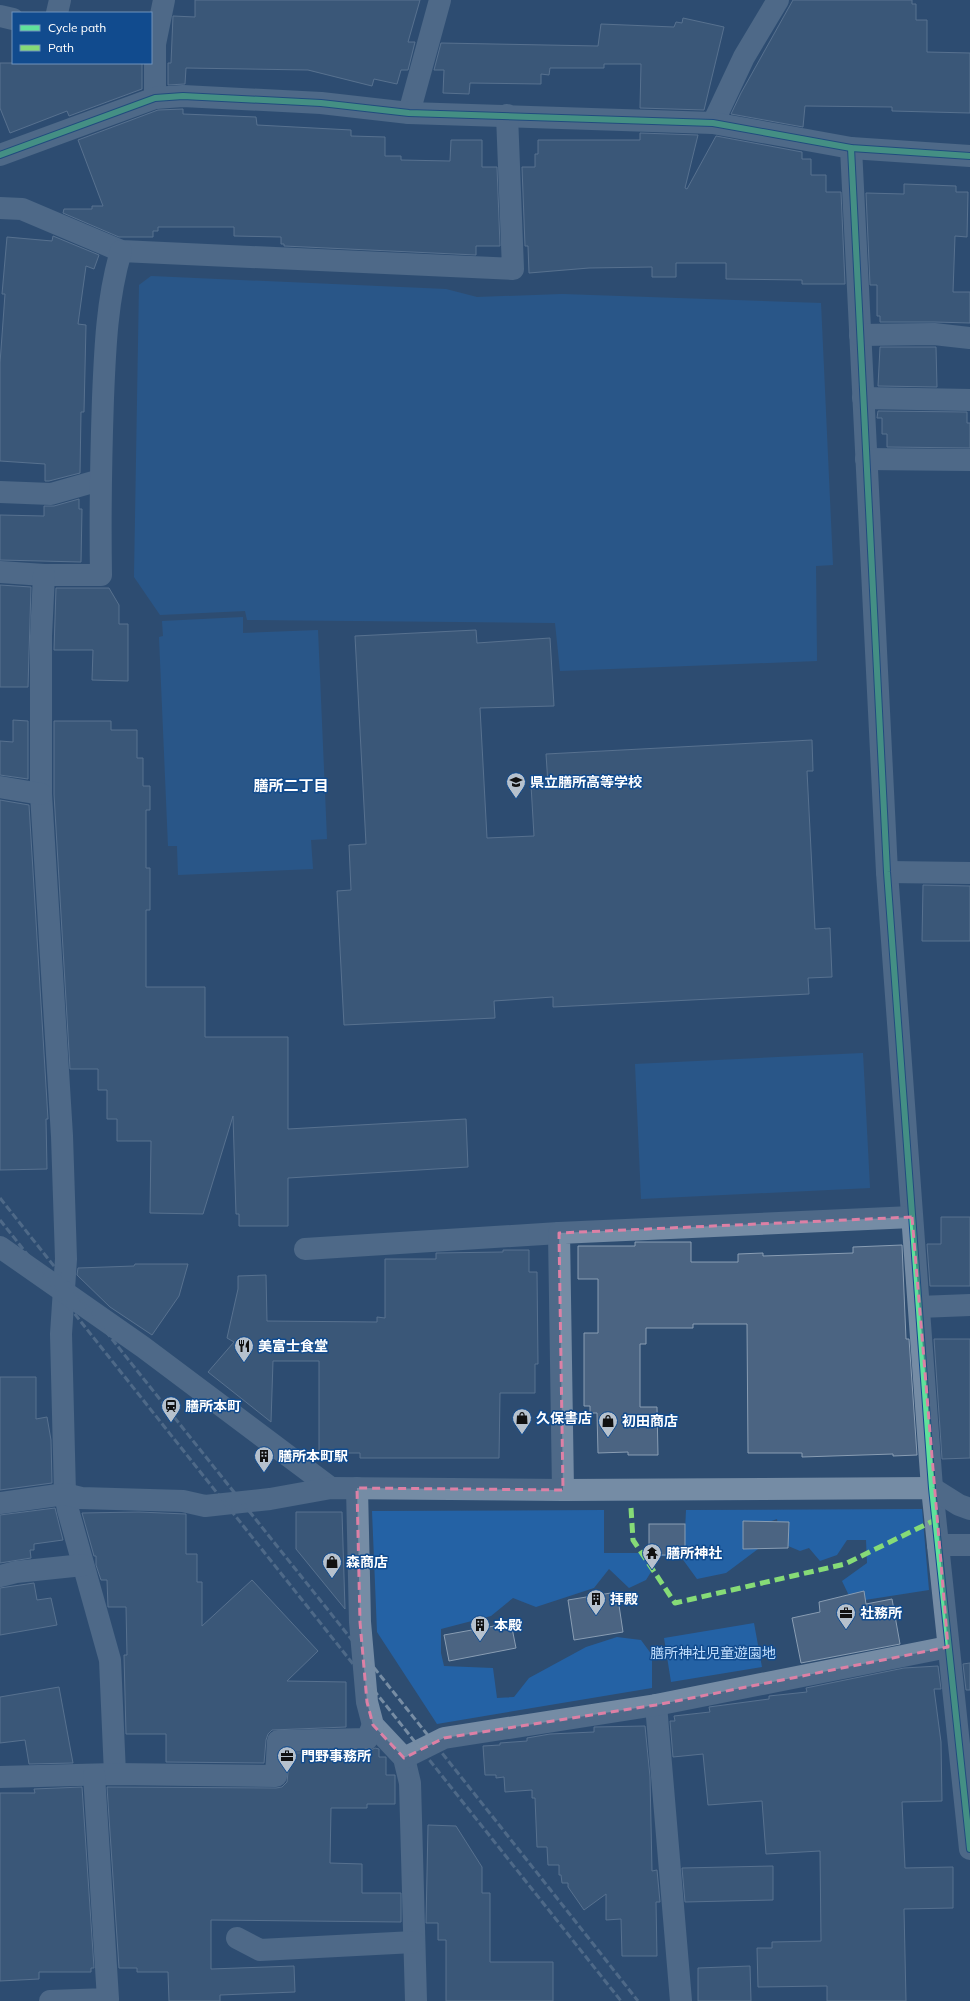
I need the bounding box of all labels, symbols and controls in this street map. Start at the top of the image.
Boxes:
legend [12,12,152,64]
text: Cycle path [48,20,106,35]
text: Path [48,40,74,55]
school or university icon: 県立膳所高等学校 [505,771,527,799]
place label: 県立膳所高等学校 [530,773,642,791]
district label: 膳所二丁目 [253,776,329,795]
restaurant icon: 美富士食堂 [233,1335,255,1363]
place label: 美富士食堂 [258,1337,328,1355]
station icon: 膳所本町 [160,1395,182,1423]
place label: 膳所本町 [185,1397,241,1415]
shop icon: 久保書店 [511,1407,533,1435]
place label: 久保書店 [536,1409,592,1427]
shop icon: 初田商店 [597,1410,619,1438]
place label: 初田商店 [622,1412,678,1430]
building icon: 膳所本町駅 [253,1445,275,1473]
place label: 膳所本町駅 [278,1447,348,1465]
temple icon: 膳所神社 [641,1542,663,1570]
place label: 膳所神社 [666,1544,722,1562]
shop icon: 森商店 [321,1551,343,1579]
place label: 森商店 [346,1553,388,1571]
building icon: 拝殿 [585,1588,607,1616]
place label: 拝殿 [610,1590,638,1608]
office icon: 社務所 [835,1602,857,1630]
place label: 社務所 [860,1604,902,1622]
building icon: 本殿 [469,1614,491,1642]
place label: 本殿 [494,1616,522,1634]
park label: 膳所神社児童遊園地 [650,1644,776,1662]
office icon: 門野事務所 [276,1745,298,1773]
place label: 門野事務所 [301,1747,371,1765]

